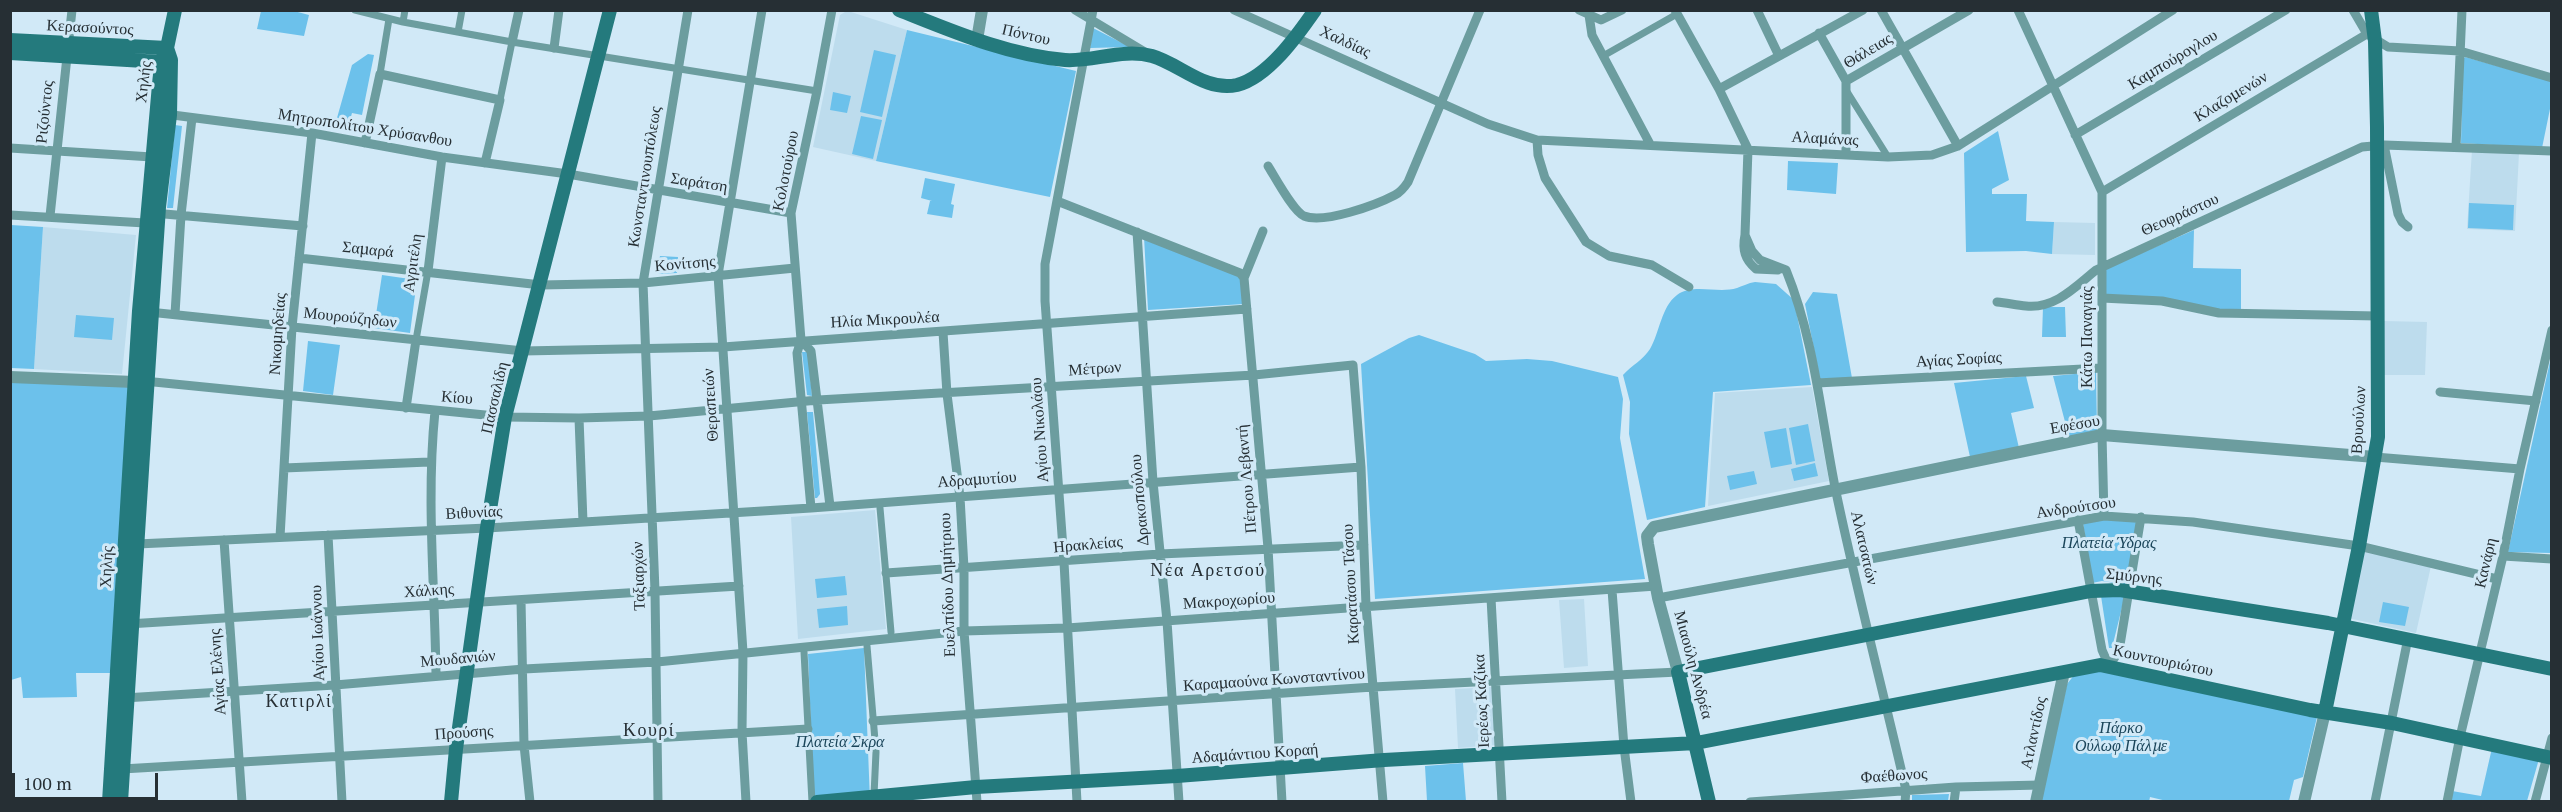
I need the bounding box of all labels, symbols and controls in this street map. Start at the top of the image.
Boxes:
street label: Κερασούντος [46,16,134,40]
street label: Πόντου [1000,20,1052,50]
street label: Χαλδίας [1316,22,1374,62]
street label: Καμπούρογλου [2125,26,2221,94]
street label: Θάλειας [1840,29,1896,73]
street label: Χηλής [132,60,156,104]
street label: Κλαζομενών [2191,67,2271,127]
street label: Ριζούντος [32,80,58,144]
street label: Μητροπολίτου Χρύσανθου [276,105,454,151]
street label: Κωνσταντινουπόλεως [624,105,666,249]
street label: Αλαμάνας [1791,128,1859,150]
street label: Κολοτούρου [769,129,803,213]
street label: Σαράτση [669,169,729,197]
street label: Θεοφράστου [2138,189,2222,241]
street label: Αγριτέλη [399,232,427,294]
street label: Σαμαρά [341,238,395,262]
street label: Κονίτσης [654,252,716,276]
street label: Κάτω Παναγιάς [2077,286,2097,388]
street label: Νικομηδείας [266,292,290,376]
street label: Μουρούζηδων [302,304,398,332]
street label: Ηλία Μικρουλέα [830,308,940,332]
street label: Αγίας Σοφίας [1916,348,2002,372]
street label: Μέτρων [1068,358,1122,380]
street label: Πασσαλίδη [477,360,513,436]
street label: Θεραπειών [699,368,723,442]
street label: Αγίου Νικολάου [1027,377,1053,483]
street label: Βρυούλων [2348,386,2370,454]
street label: Κίου [440,387,474,409]
street label: Εφέσου [2049,411,2101,439]
street label: Πέτρου Λεβαντή [1233,424,1261,534]
street label: Δρακοπούλου [1126,453,1154,547]
street label: Αδραμυτίου [937,468,1017,492]
street label: Ανδρούτσου [2035,493,2117,523]
street label: Βιθυνίας [445,502,503,524]
street label: Αλατσατών [1846,509,1882,587]
street label: Ευελπίδου Δημήτριου [936,512,960,658]
street label: Καρατάσου Τάσου [1338,523,1364,645]
street label: Ηρακλείας [1053,532,1123,558]
park label: Πλατεία Ύδρας [2061,533,2157,553]
street label: Κανάρη [2471,536,2501,590]
street label: Ταξιαρχών [628,541,650,611]
street label: Χηλής [96,545,118,589]
district label: Νέα Αρετσού [1150,560,1266,582]
street label: Σμύρνης [2105,565,2163,589]
street label: Χάλκης [403,580,455,602]
street label: Αγίου Ιωάννου [307,585,329,681]
street label: Μακροχωρίου [1182,588,1276,614]
street label: Μιαούλη Ανδρέα [1669,609,1717,721]
street label: Αγίας Ελένης [205,628,231,716]
street label: Κουντουριώτου [2111,641,2215,681]
street label: Μουδανιών [420,646,496,672]
street label: Ιερέως Καζίκα [1470,654,1494,748]
street label: Καραμαούνα Κωνσταντίνου [1183,664,1365,696]
district label: Κατιρλί [266,691,332,713]
street label: Ατλαντίδος [2017,695,2051,771]
park label: Πάρκο Ούλωφ Πάλμε [2075,718,2167,756]
district label: Κουρί [623,720,675,742]
street label: Προύσης [434,721,494,745]
park label: Πλατεία Σκρα [796,732,884,752]
street label: Αδαμάντιου Κοραή [1191,740,1319,768]
scale bar [15,761,160,799]
street label: Φαέθωνος [1860,764,1928,788]
text: 100 m [23,771,72,795]

